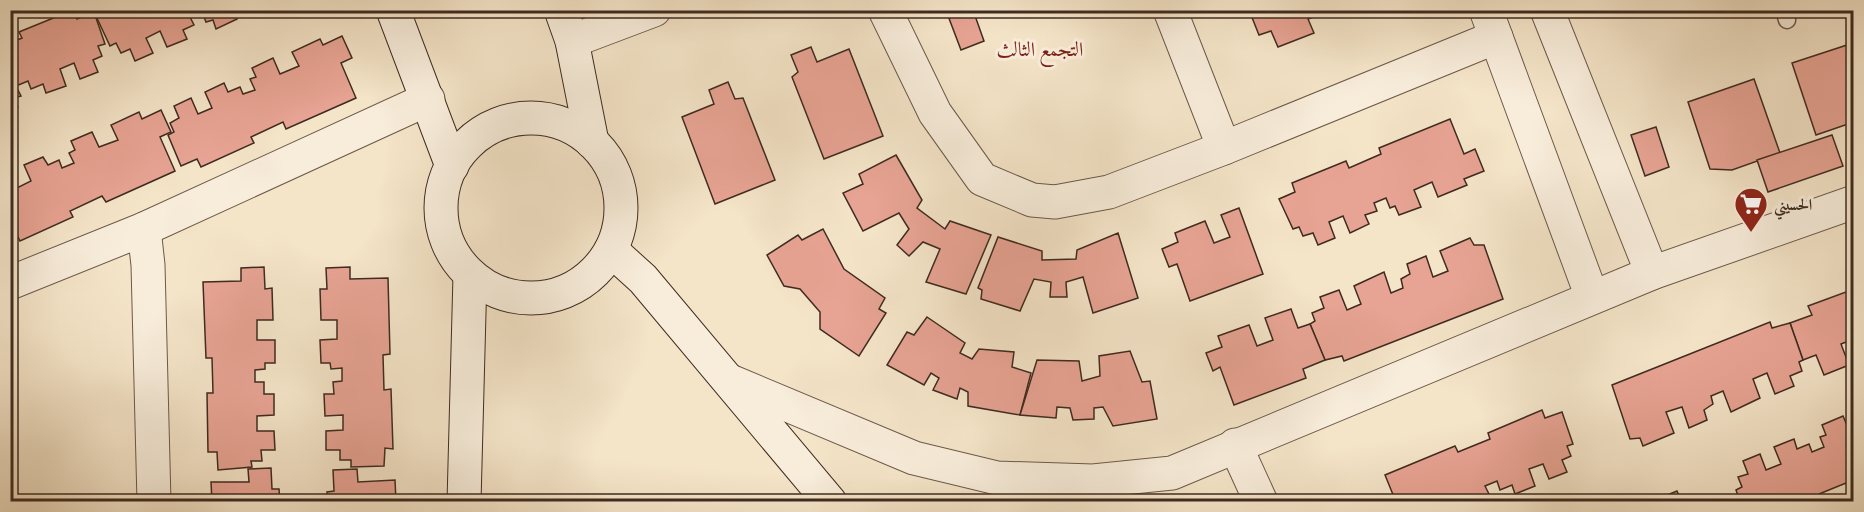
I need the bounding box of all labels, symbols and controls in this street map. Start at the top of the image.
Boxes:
district label: التجمع الثالث [997,37,1083,67]
supermarket icon: الحسيني [1733,186,1769,233]
place label: الحسيني [1774,195,1812,220]

